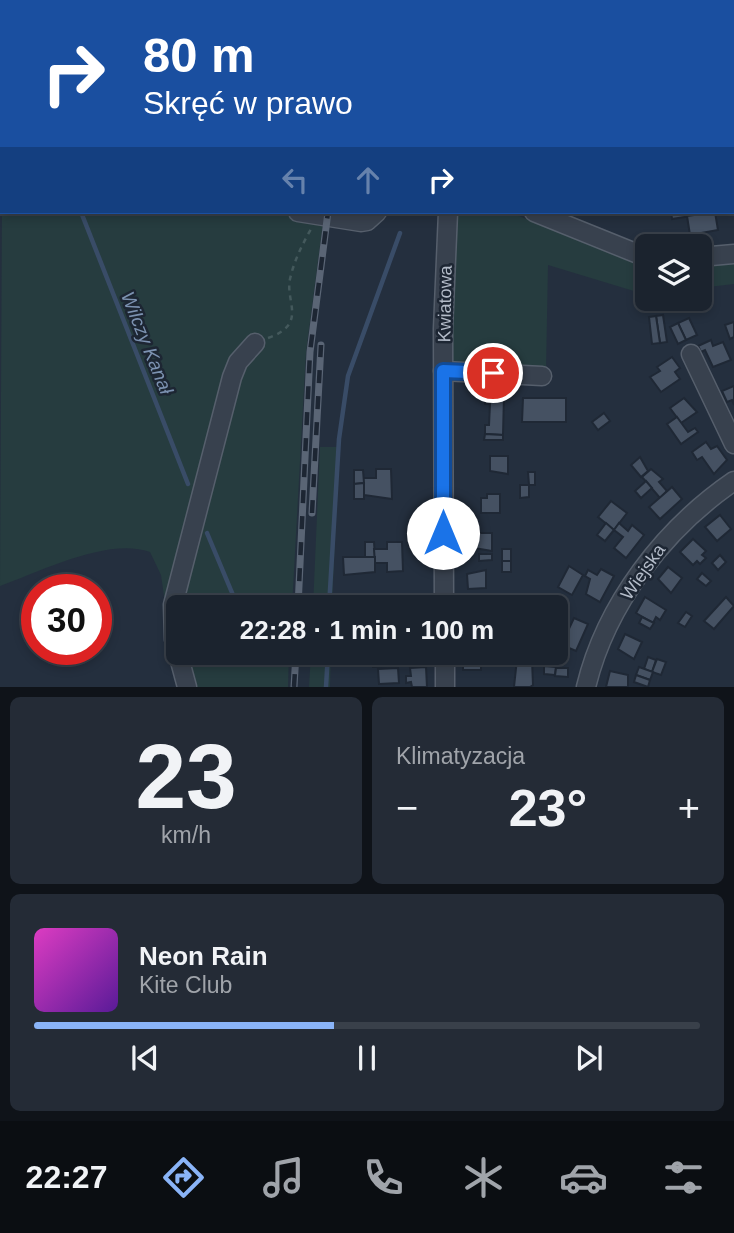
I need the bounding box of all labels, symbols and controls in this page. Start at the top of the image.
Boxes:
icon: right [28,28,119,119]
text: 80 m [143,28,255,82]
text: Skręć w prawo [143,85,353,121]
icon: left [276,161,314,199]
icon: ahead [349,161,387,199]
icon: right [422,161,460,199]
map controls [635,234,712,311]
button: layers [635,234,712,311]
street label: Kwiatowa [434,264,456,343]
water label: Wilczy Kanał [117,289,177,398]
pin [463,343,523,403]
icon: arrive [474,354,512,392]
position arrow [406,496,480,570]
street label: Wiejska [617,540,670,604]
speed limit sign: 30 [21,574,112,665]
text: 22:28 · 1 min · 100 m [240,615,494,645]
text: 23 [135,726,237,827]
text: Klimatyzacja [396,743,525,769]
text: 23° [509,779,587,837]
text: − [396,787,418,829]
text: + [678,787,700,829]
text: km/h [161,822,211,848]
text: Neon Rain [139,941,268,971]
text: Kite Club [139,972,232,998]
icon: previous [126,1039,164,1077]
icon: pause [348,1039,386,1077]
icon: next [570,1039,608,1077]
icon: directions [159,1153,208,1202]
icon: music [259,1153,308,1202]
icon: phone [359,1153,408,1202]
icon: climate [459,1153,508,1202]
icon: car [559,1153,608,1202]
icon: filters [659,1153,708,1202]
text: 22:27 [26,1159,107,1195]

